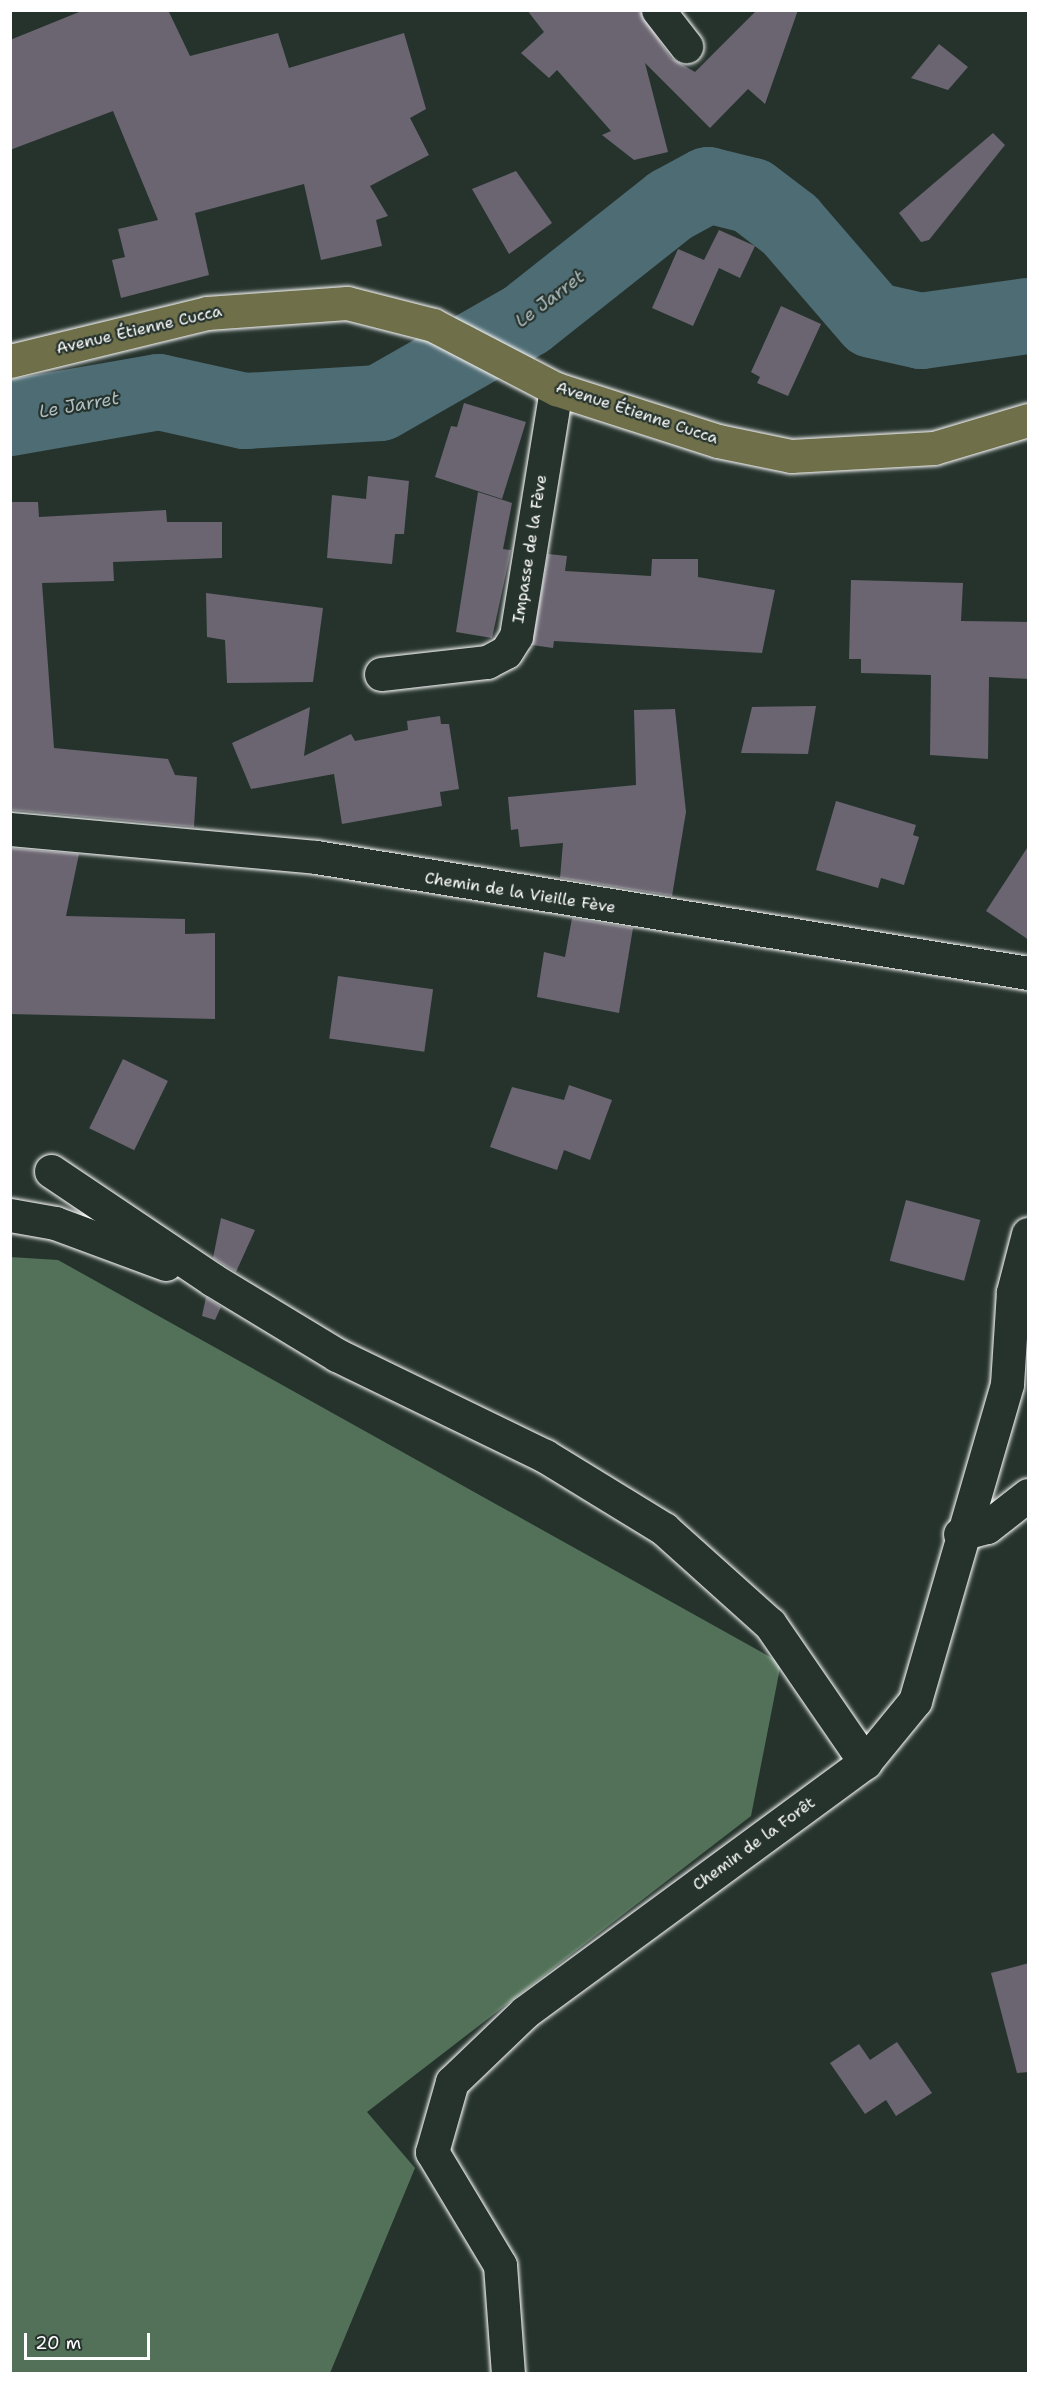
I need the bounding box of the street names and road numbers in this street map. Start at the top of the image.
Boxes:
street label: Avenue Étienne Cucca [54,302,224,358]
street label: Avenue Étienne Cucca [553,378,721,448]
street label: Impasse de la Fève [509,473,551,625]
street label: Chemin de la Vieille Fève [423,868,617,918]
street label: Chemin de la Forêt [689,1793,819,1895]

